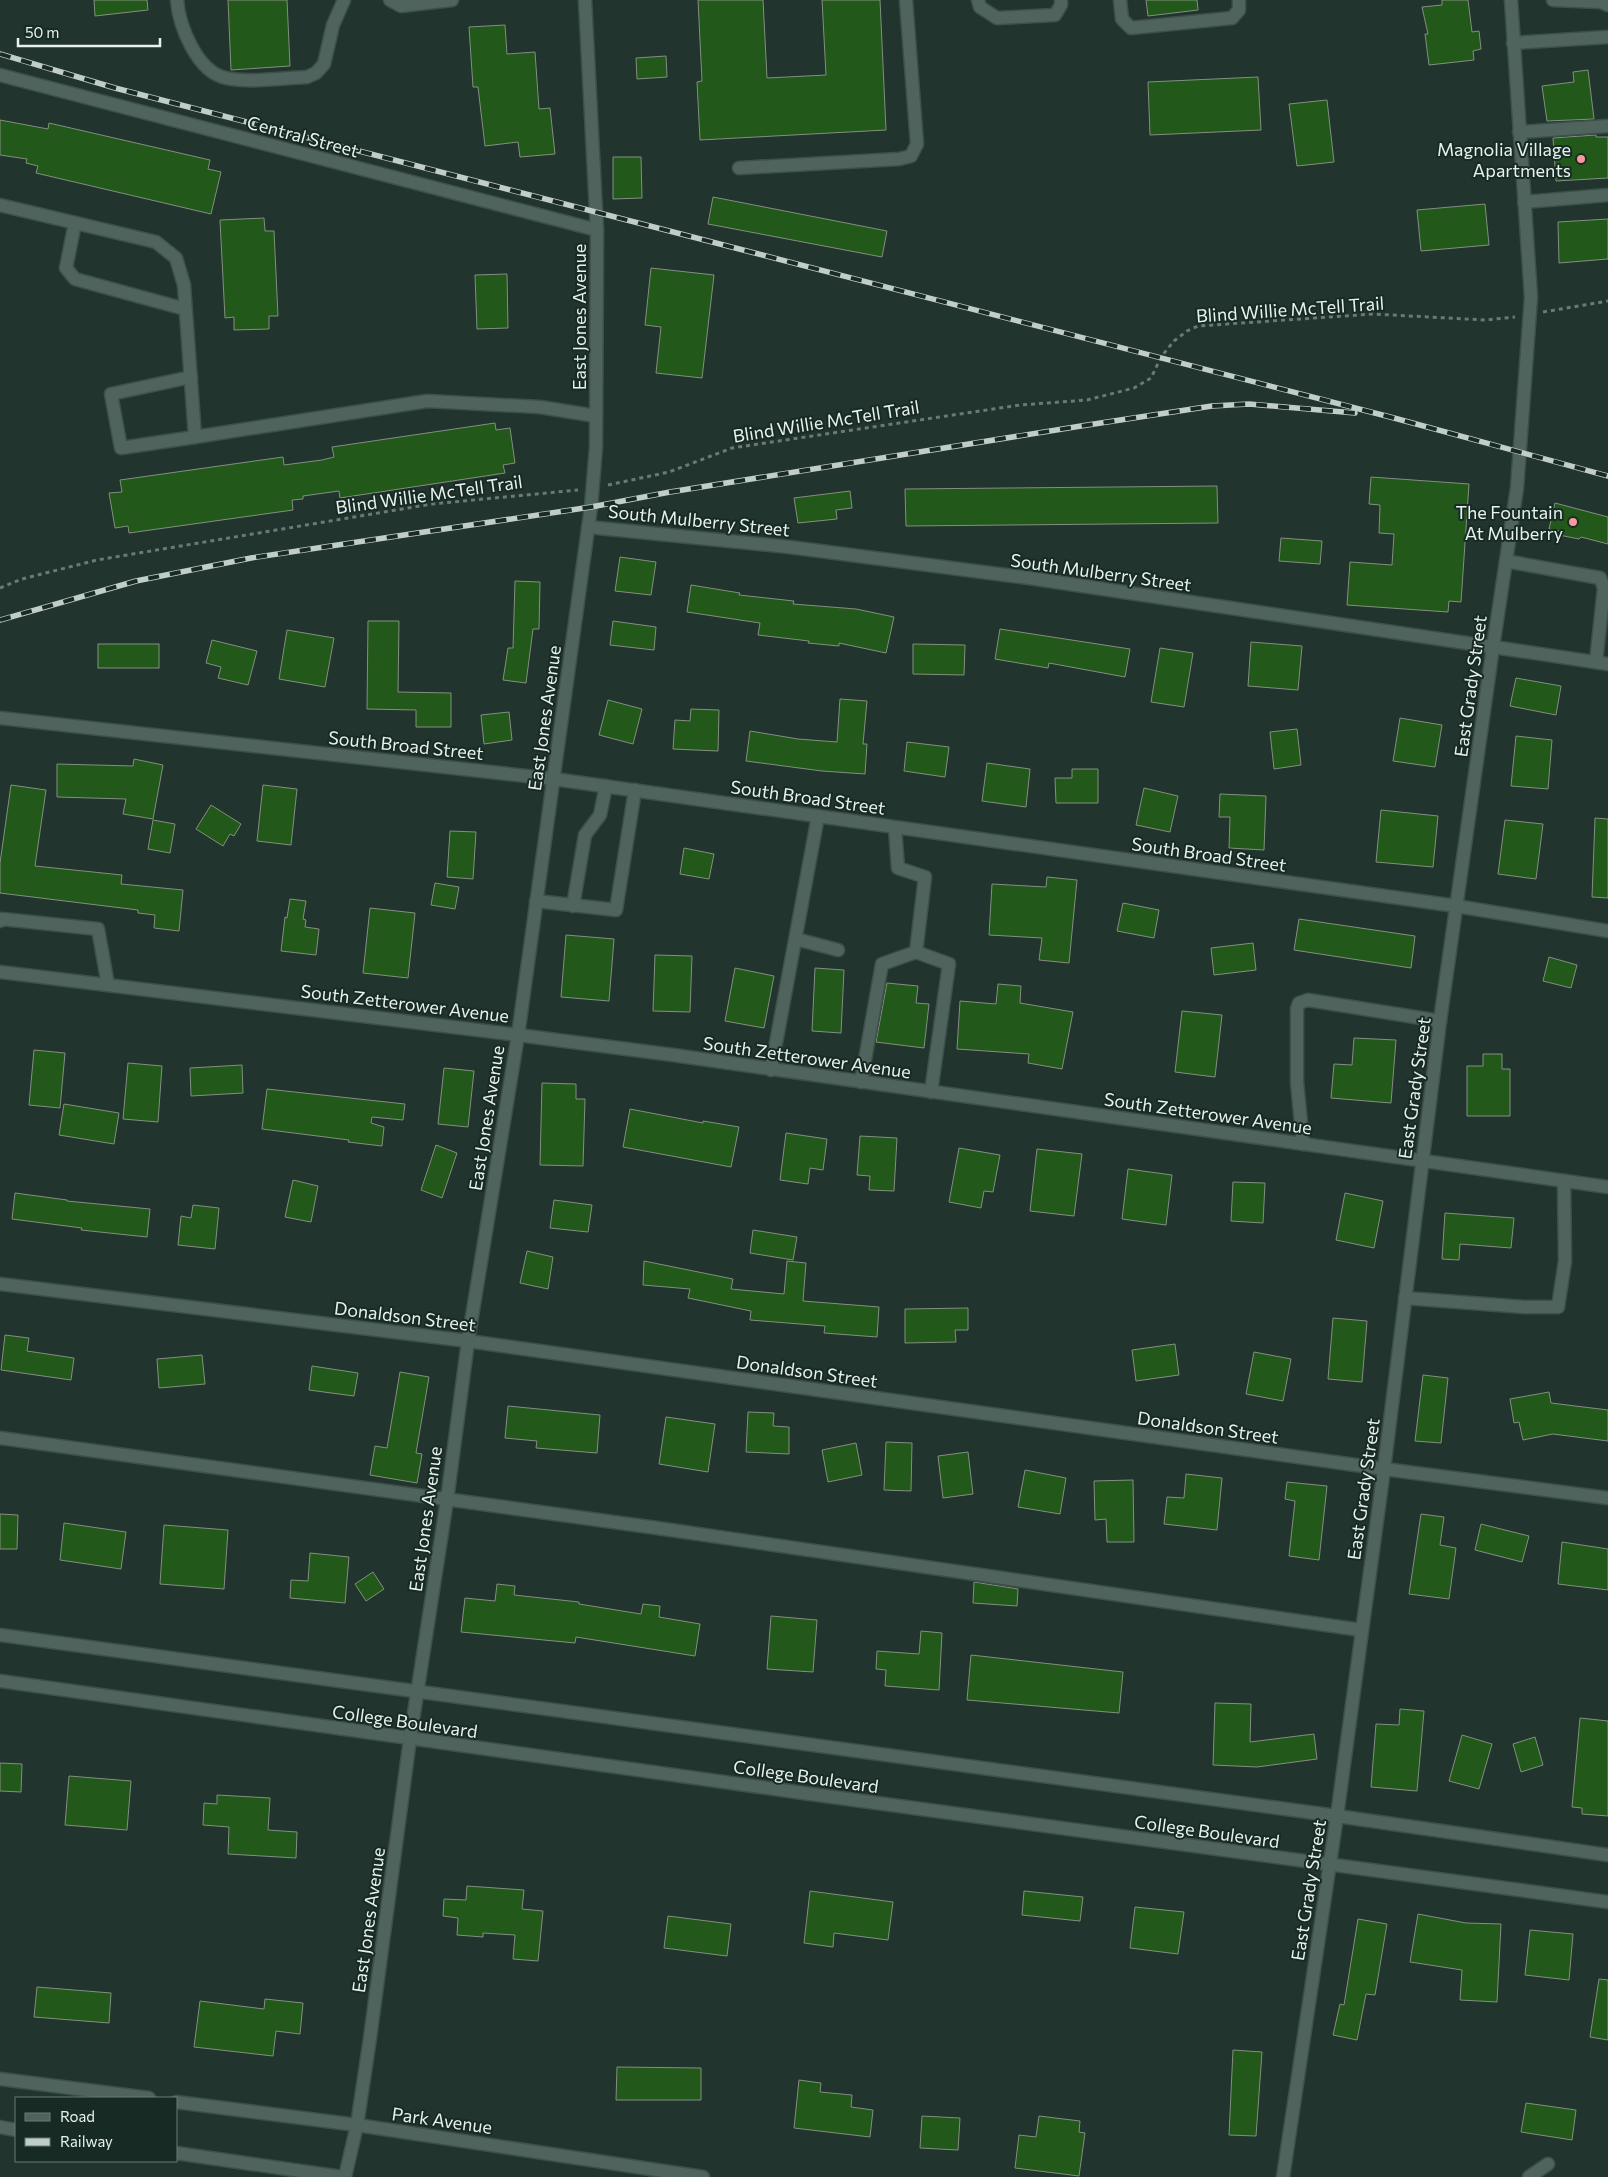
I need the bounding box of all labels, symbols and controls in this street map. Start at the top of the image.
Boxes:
scale bar [18,15,160,47]
text: 50 m [25,23,59,41]
street label: Central Street [245,111,361,161]
place label: Magnolia Village Apartments [1437,138,1571,181]
marker: Magnolia Village Apartments [1575,153,1587,165]
street label: East Jones Avenue [568,244,590,390]
street label: Blind Willie McTell Trail [1195,291,1385,327]
street label: Blind Willie McTell Trail [731,395,921,447]
street label: Blind Willie McTell Trail [334,470,524,518]
street label: South Mulberry Street [607,500,791,540]
place label: The Fountain At Mulberry [1455,501,1563,544]
marker: The Fountain At Mulberry [1567,516,1579,528]
street label: South Mulberry Street [1009,548,1193,596]
street label: East Grady Street [1449,614,1491,758]
street label: East Jones Avenue [523,644,565,792]
street label: South Broad Street [327,726,485,764]
street label: South Broad Street [729,775,887,819]
street label: South Broad Street [1130,832,1288,876]
street label: South Zetterower Avenue [300,979,510,1027]
street label: East Grady Street [1393,1016,1435,1160]
street label: South Zetterower Avenue [702,1032,912,1082]
street label: East Jones Avenue [464,1044,508,1192]
street label: South Zetterower Avenue [1103,1088,1313,1138]
street label: Donaldson Street [333,1296,477,1336]
street label: Donaldson Street [735,1350,879,1392]
street label: Donaldson Street [1136,1406,1280,1448]
street label: East Grady Street [1342,1417,1384,1561]
street label: East Jones Avenue [404,1445,446,1593]
street label: College Boulevard [331,1700,479,1742]
street label: College Boulevard [732,1755,880,1797]
street label: College Boulevard [1133,1810,1281,1852]
street label: East Grady Street [1286,1818,1330,1962]
street label: East Jones Avenue [347,1846,389,1994]
legend [15,2097,178,2162]
street label: Park Avenue [390,2102,494,2138]
text: Road [60,2107,95,2125]
text: Railway [60,2132,113,2150]

